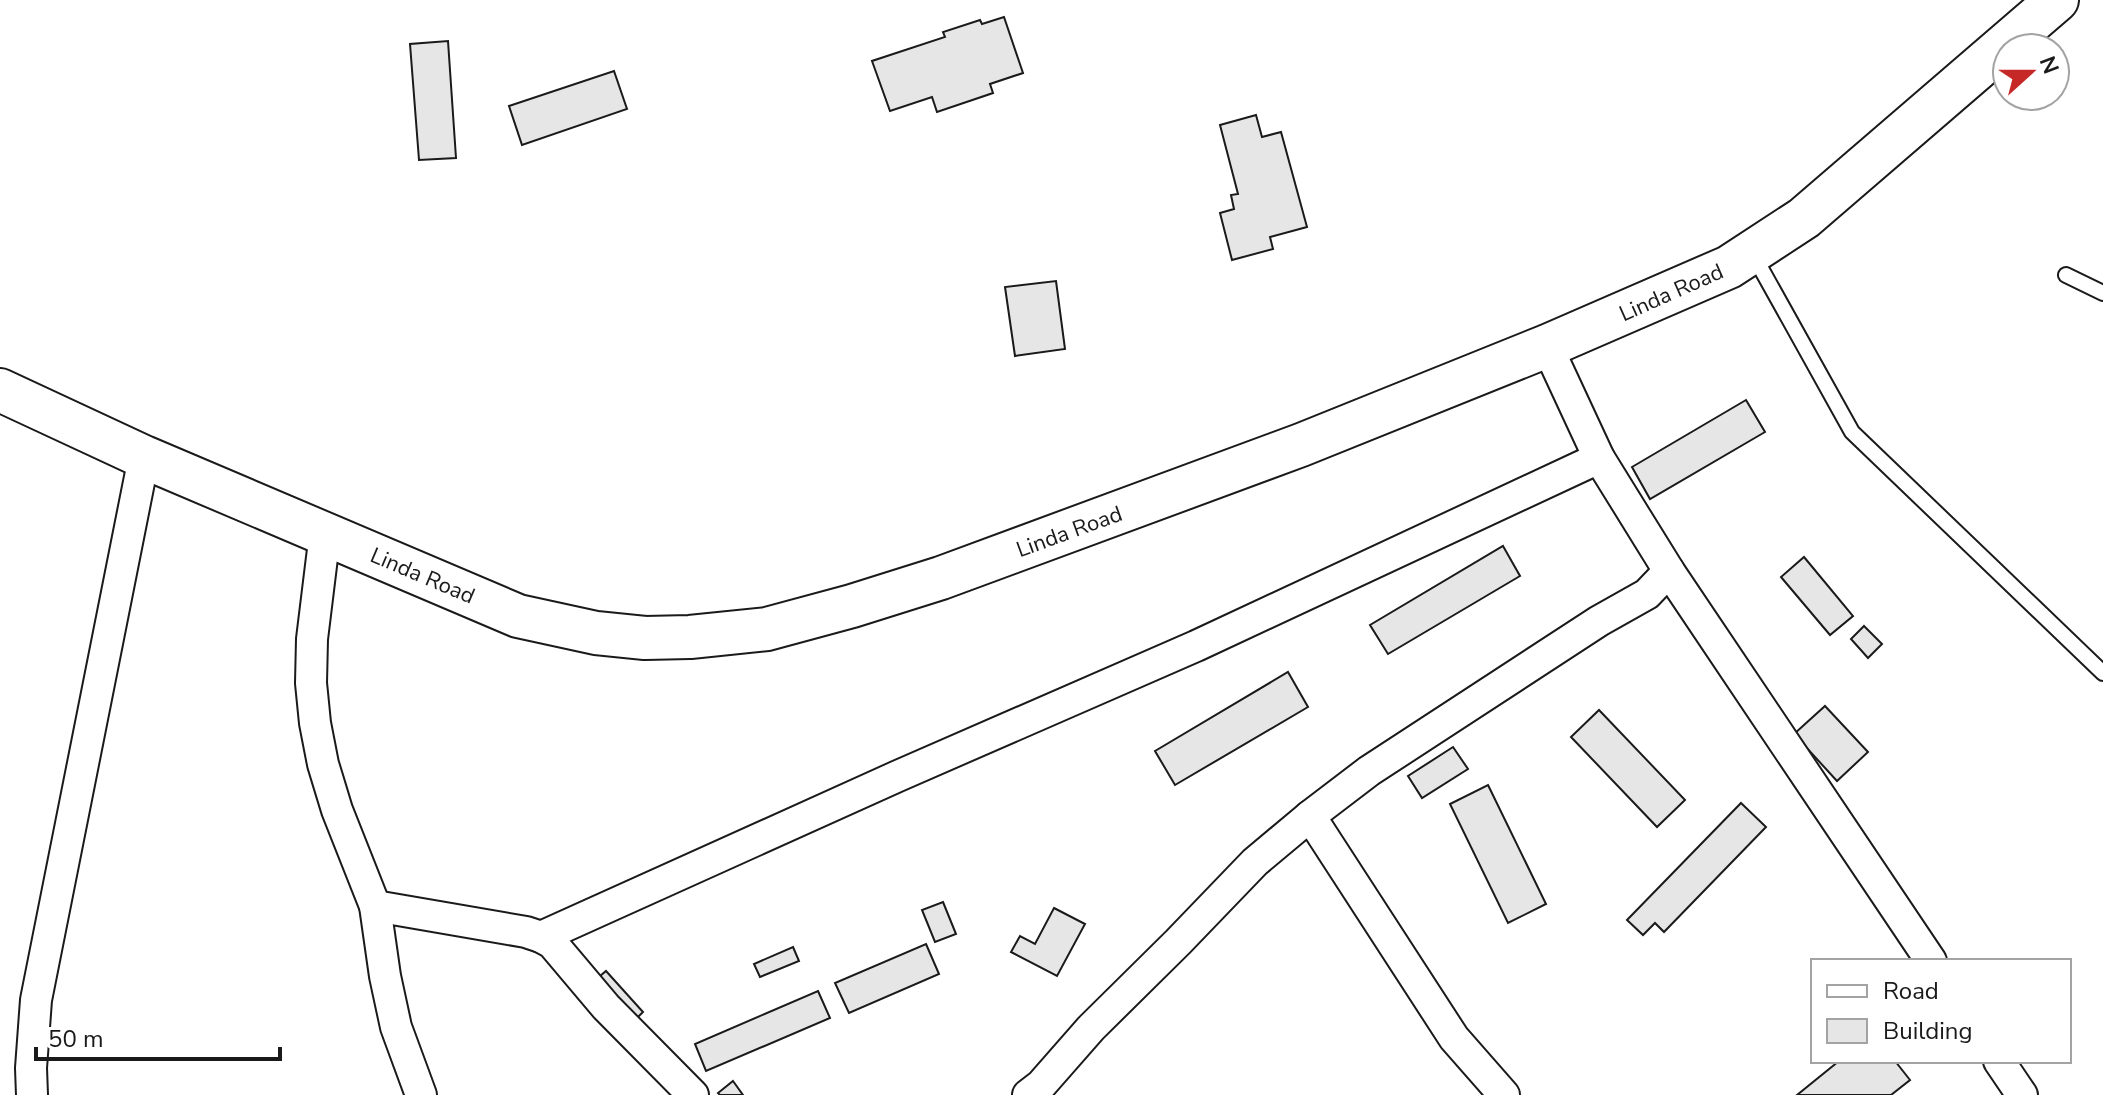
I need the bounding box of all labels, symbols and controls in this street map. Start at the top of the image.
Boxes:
north arrow [1991,32,2071,112]
text: N [2032,52,2066,78]
street label: Linda Road [1615,257,1728,329]
street label: Linda Road [1012,499,1127,565]
street label: Linda Road [366,540,480,611]
legend [1811,959,2071,1063]
text: Road [1883,975,1939,1007]
scale bar [36,1011,280,1061]
text: Building [1883,1015,1973,1047]
text: 50 m [48,1023,104,1055]

